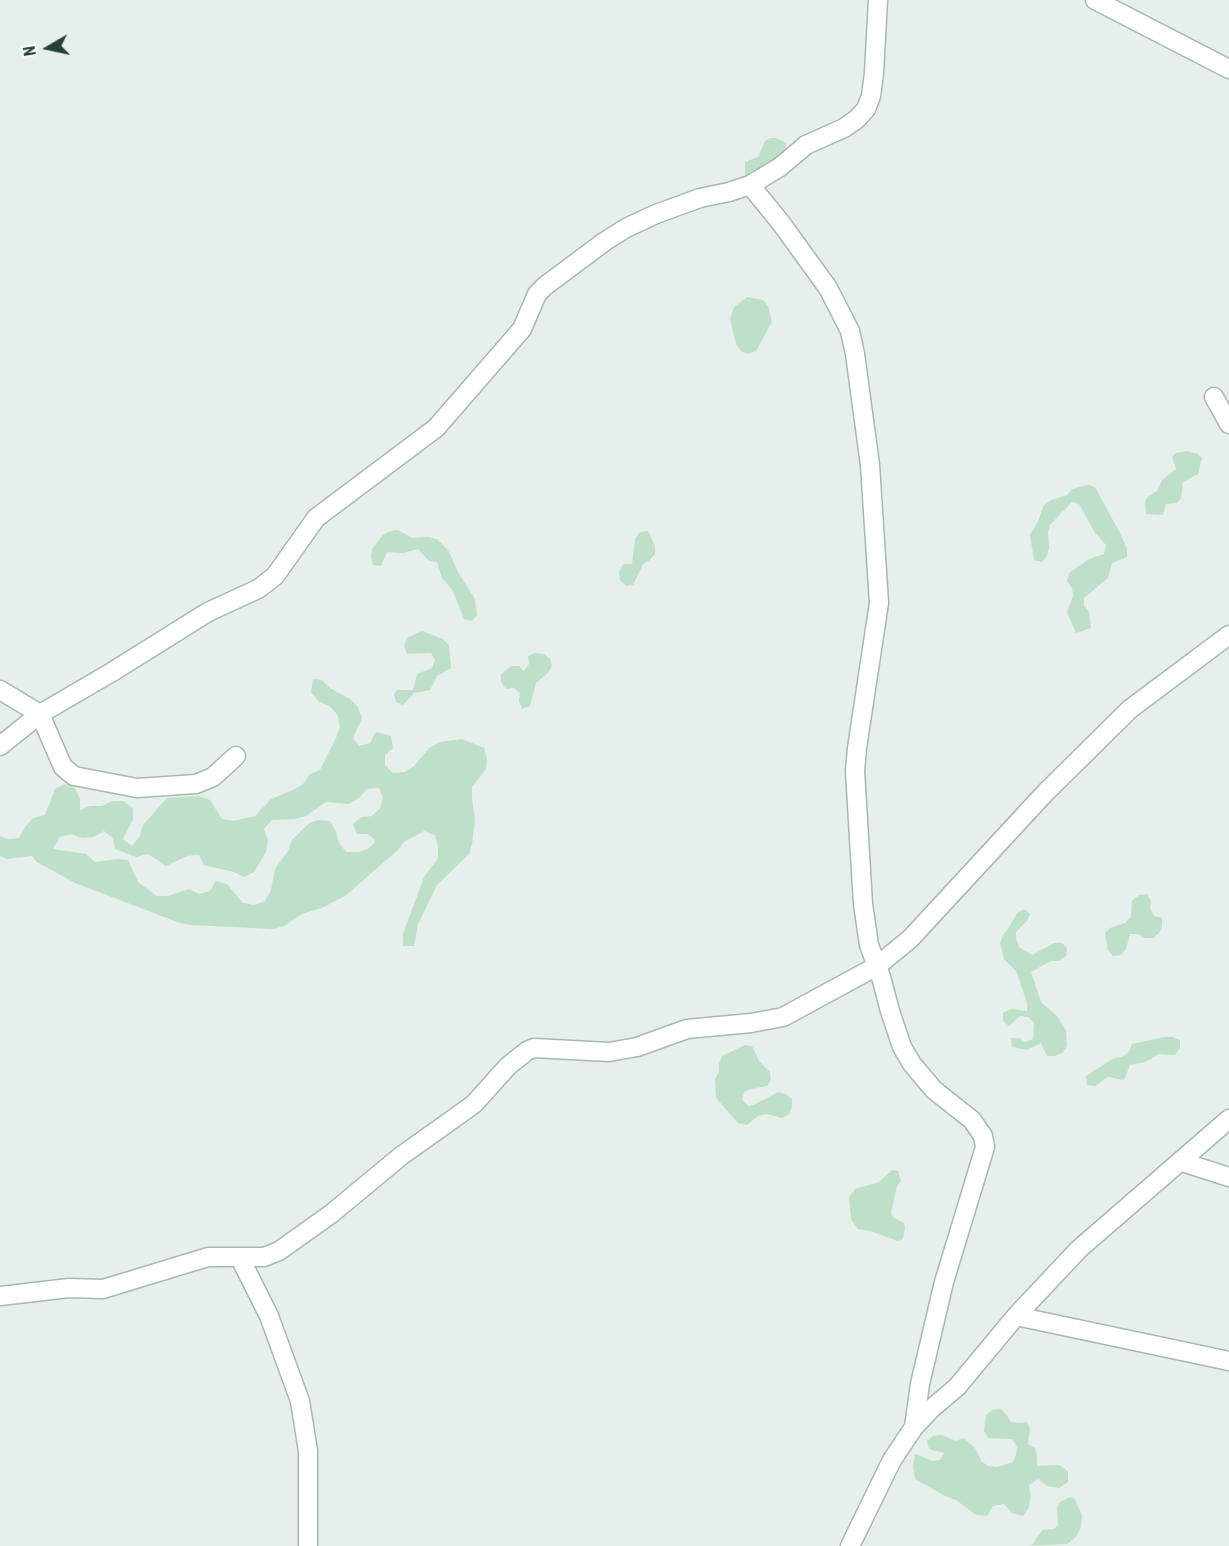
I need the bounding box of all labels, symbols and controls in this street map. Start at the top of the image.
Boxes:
north arrow [18,18,78,78]
text: N [20,45,40,57]

